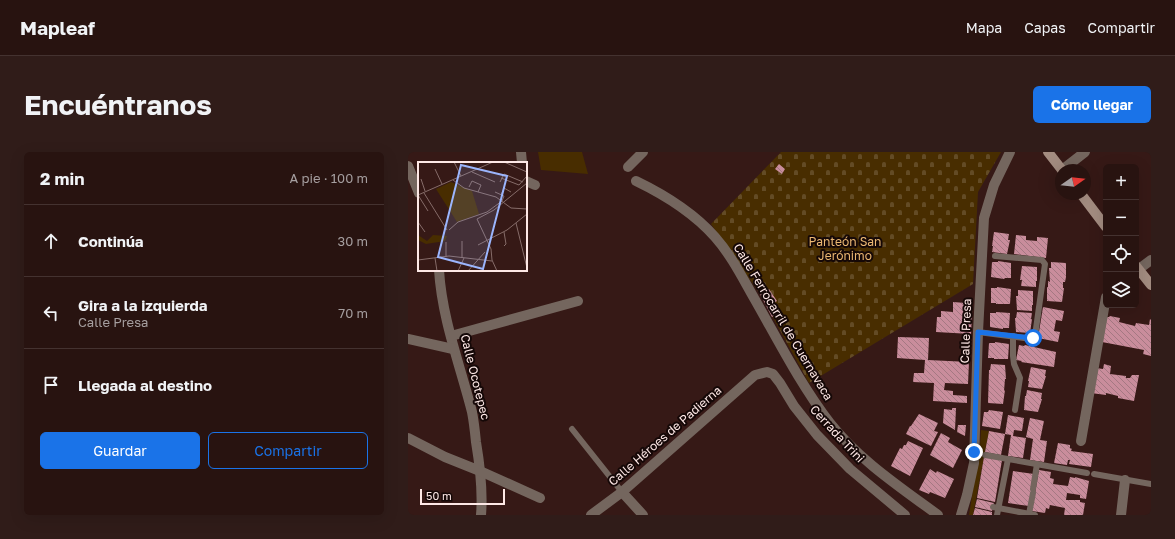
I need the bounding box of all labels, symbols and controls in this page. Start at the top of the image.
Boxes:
text: Mapleaf [20,16,95,39]
text: Mapa [966,19,1002,36]
text: Capas [1024,19,1066,36]
text: Compartir [1088,19,1155,36]
button: Cómo llegar [1033,86,1151,123]
text: Encuéntranos [24,88,212,121]
inset map [418,162,527,271]
north arrow [1055,164,1091,200]
map controls [1103,164,1139,308]
button: + [1103,164,1139,200]
text: 2 min [40,168,84,189]
text: A pie · 100 m [289,170,368,186]
button: − [1103,200,1139,236]
icon: ahead [40,230,62,252]
text: Continúa [78,232,144,250]
text: 30 m [338,233,368,249]
park label: Panteón San Jerónimo [809,234,881,263]
button: locate [1103,236,1139,272]
street label: Calle Ferrocarril de Cuernavaca [731,241,836,403]
button: layers [1103,272,1139,308]
text: Gira a la izquierda [78,296,208,314]
street label: Calle Presa [957,298,974,364]
icon: left [40,302,62,324]
text: 70 m [338,305,368,321]
text: Calle Presa [78,314,148,330]
route start [1024,329,1042,347]
street label: Calle Ocotepec [458,333,493,422]
icon: arrive [40,374,62,396]
text: Llegada al destino [78,376,212,394]
street label: Calle Héroes de Padierna [605,382,724,489]
street label: Cerrada Trini [807,402,868,466]
button: Guardar [40,432,200,469]
button: Compartir [208,432,368,469]
route end [965,443,983,461]
scale bar [420,487,505,506]
text: 50 m [426,489,452,502]

